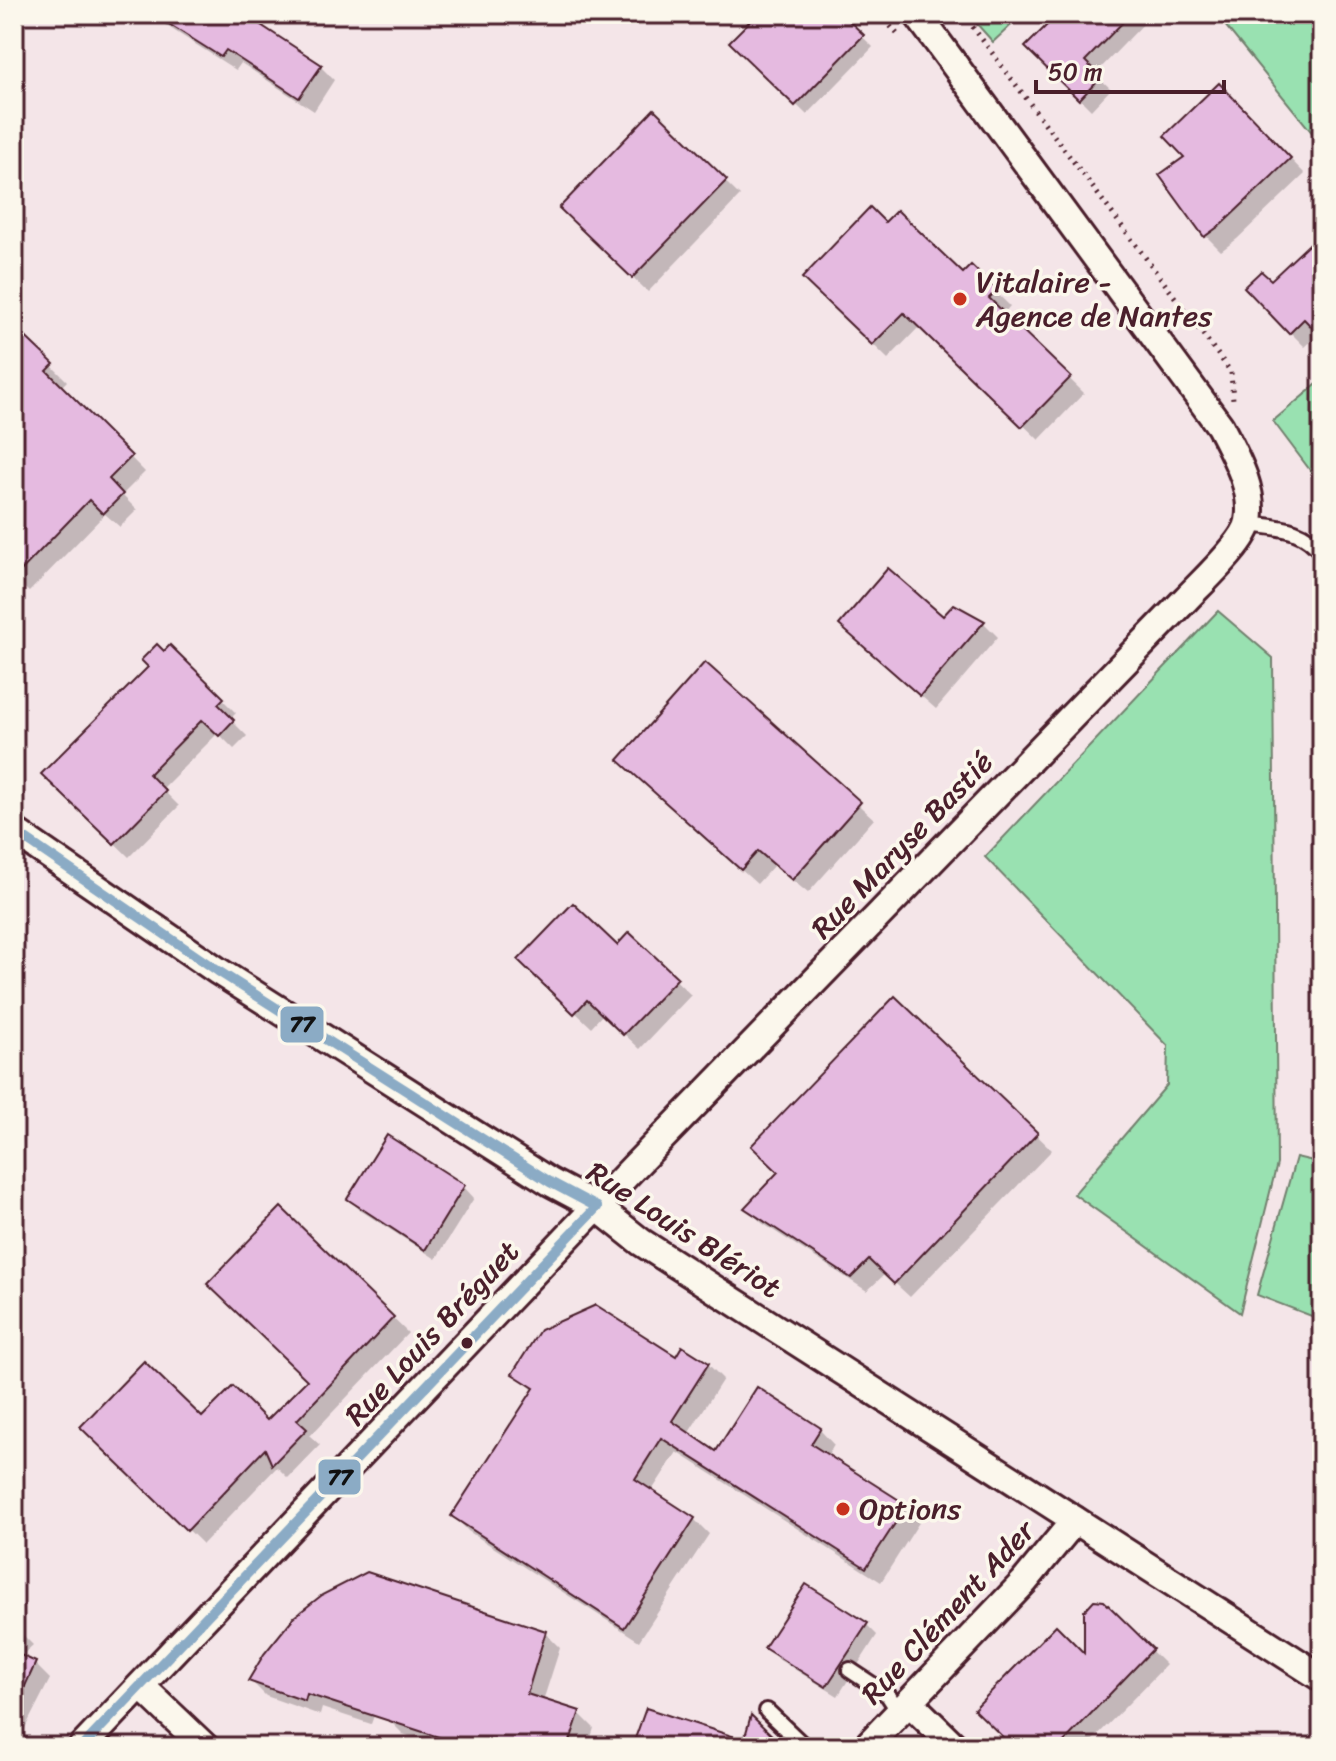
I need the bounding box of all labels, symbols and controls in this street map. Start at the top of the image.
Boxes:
scale bar [1036,44,1224,94]
text: 50 m [1048,51,1103,93]
place label: Vitalaire - Agence de Nantes [975,255,1212,343]
marker: Vitalaire - Agence de Nantes [951,290,969,308]
street label: Rue Maryse Bastié [797,738,1007,952]
line badge: 77 [279,1005,325,1044]
text: 77 [289,1005,317,1044]
street label: Rue Louis Blériot [575,1146,793,1314]
street label: Rue Louis Bréguet [331,1227,533,1439]
unlabelled marker [459,1335,475,1351]
line badge: 77 [317,1458,362,1496]
text: 77 [327,1458,355,1497]
place label: Options [859,1482,961,1536]
marker: Options [834,1500,852,1518]
street label: Rue Clément Ader [847,1505,1050,1717]

